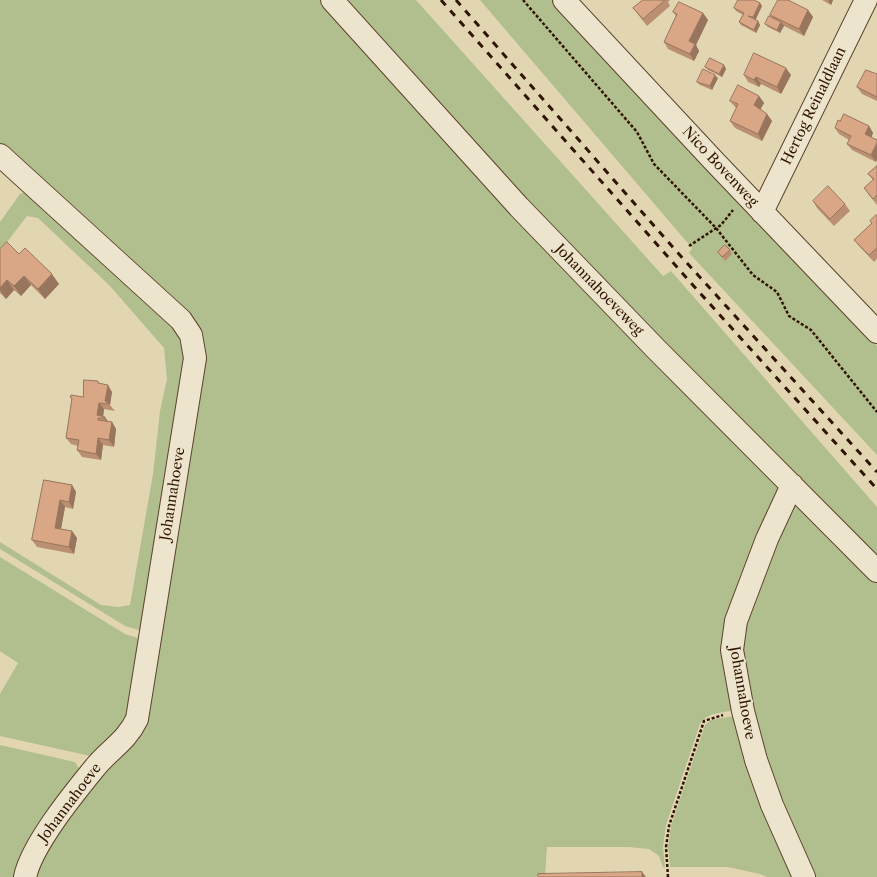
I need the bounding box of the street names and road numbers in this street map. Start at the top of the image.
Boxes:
street label: Hertog Reinaldlaan [778,44,850,168]
street label: Nico Bovenweg [679,124,761,210]
street label: Johannahoeveweg [551,241,647,339]
street label: Johannahoeve [157,446,189,542]
street label: Johannahoeve [726,645,758,741]
street label: Johannahoeve [35,760,105,846]

